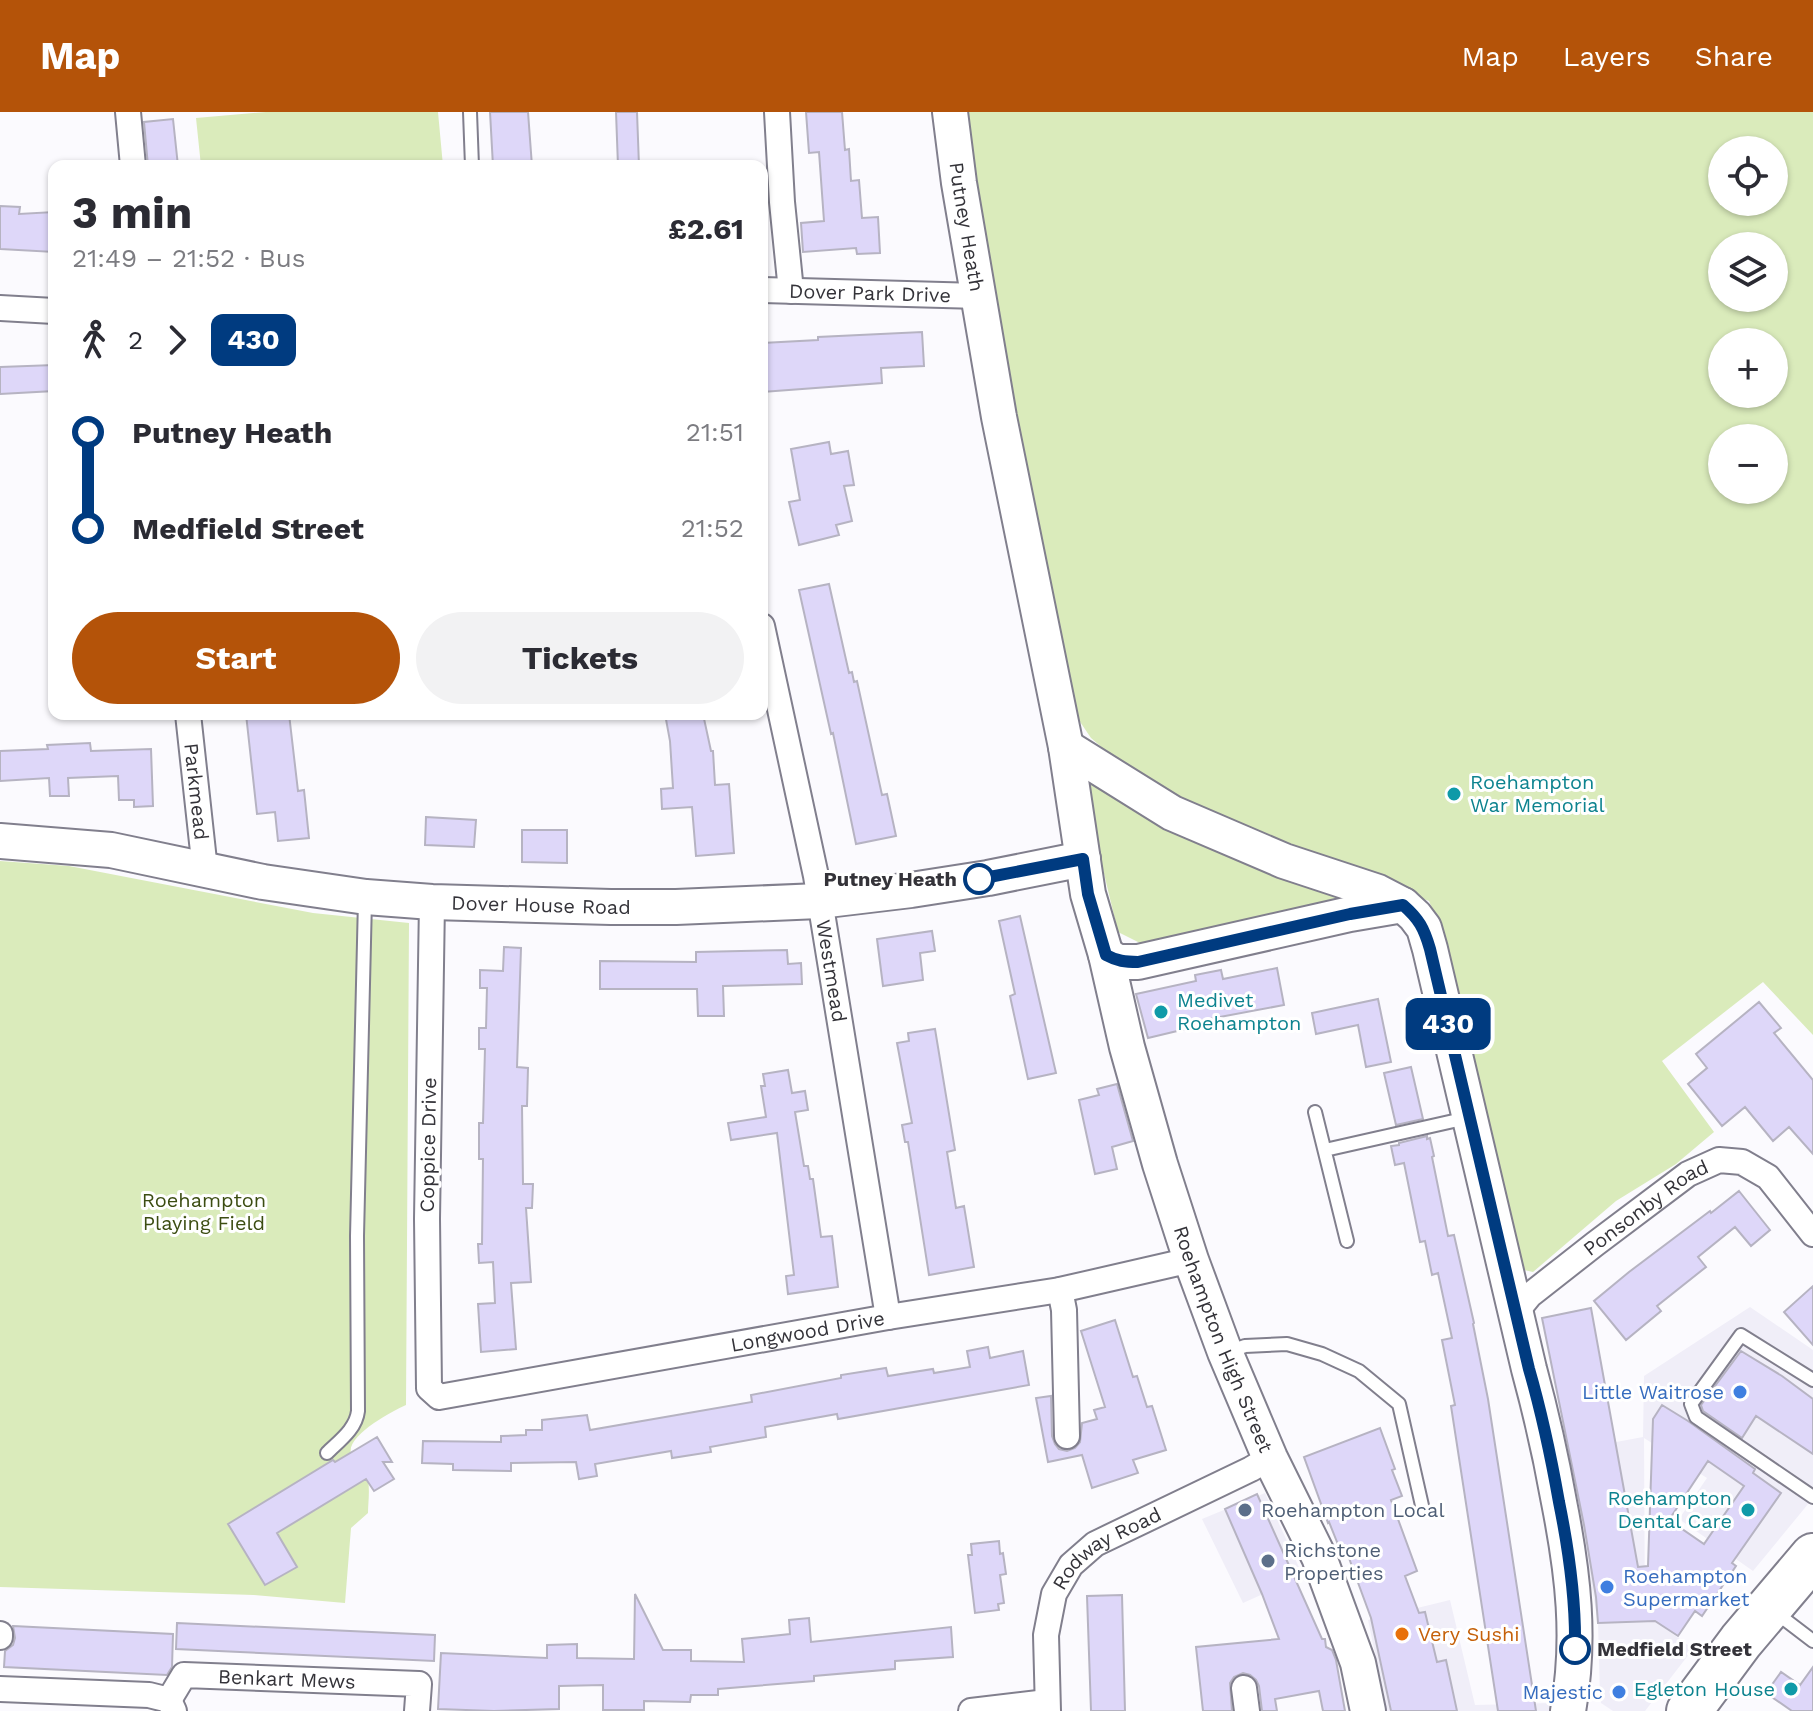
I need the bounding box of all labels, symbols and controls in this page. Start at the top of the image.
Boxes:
text: Map [40,34,120,78]
text: Map [1462,40,1519,73]
text: Layers [1563,40,1651,73]
text: Share [1695,40,1773,73]
map controls [1708,136,1788,504]
button: locate [1708,136,1788,216]
street label: Putney Heath [944,161,989,293]
text: 3 min [72,187,192,239]
text: £2.61 [668,211,744,246]
button: layers [1708,232,1788,312]
text: 21:49 – 21:52 · Bus [72,243,306,273]
street label: Dover Park Drive [789,279,951,307]
icon: walk [72,318,116,362]
icon: forward [155,318,199,362]
text: 430 [227,323,280,356]
text: 2 [128,325,143,355]
button: + [1708,328,1788,408]
text: Putney Heath [132,415,332,450]
text: 21:51 [686,417,744,447]
button: − [1708,424,1788,504]
text: Medfield Street [132,511,364,546]
text: 21:52 [681,513,744,543]
button: Start [72,612,400,704]
button: Tickets [416,612,744,704]
street label: Parkmead [179,742,214,841]
place label: Roehampton War Memorial [1470,770,1605,817]
marker: Roehampton War Memorial [1445,785,1463,803]
marker: Putney Heath [964,864,994,894]
place label: Putney Heath [823,867,957,891]
street label: Dover House Road [451,891,631,919]
street label: Westmead [811,918,852,1024]
place label: Medivet Roehampton [1177,988,1301,1035]
line badge: 430 [1402,998,1494,1050]
marker: Medivet Roehampton [1152,1003,1170,1021]
text: 430 [1422,1007,1474,1040]
street label: Coppice Drive [415,1077,441,1213]
street label: Ponsonby Road [1578,1154,1712,1261]
park label: Roehampton Playing Field [142,1188,266,1235]
street label: Roehampton High Street [1169,1223,1278,1457]
street label: Longwood Drive [729,1306,887,1357]
place label: Little Waitrose [1582,1380,1724,1404]
marker: Little Waitrose [1731,1383,1749,1401]
place label: Roehampton Dental Care [1608,1486,1732,1533]
place label: Roehampton Local [1261,1498,1445,1522]
marker: Roehampton Local [1236,1501,1254,1519]
marker: Roehampton Dental Care [1739,1501,1757,1519]
street label: Rodway Road [1047,1502,1165,1594]
place label: Richstone Properties [1284,1538,1383,1585]
marker: Richstone Properties [1259,1552,1277,1570]
place label: Roehampton Supermarket [1623,1564,1750,1611]
marker: Roehampton Supermarket [1598,1578,1616,1596]
place label: Very Sushi [1418,1622,1520,1646]
marker: Very Sushi [1393,1625,1411,1643]
marker: Medfield Street [1560,1634,1590,1664]
place label: Medfield Street [1597,1637,1752,1661]
street label: Benkart Mews [218,1664,356,1694]
place label: Egleton House [1634,1677,1775,1701]
place label: Majestic [1522,1680,1603,1704]
marker: Egleton House [1782,1680,1800,1698]
marker: Majestic [1610,1683,1628,1701]

